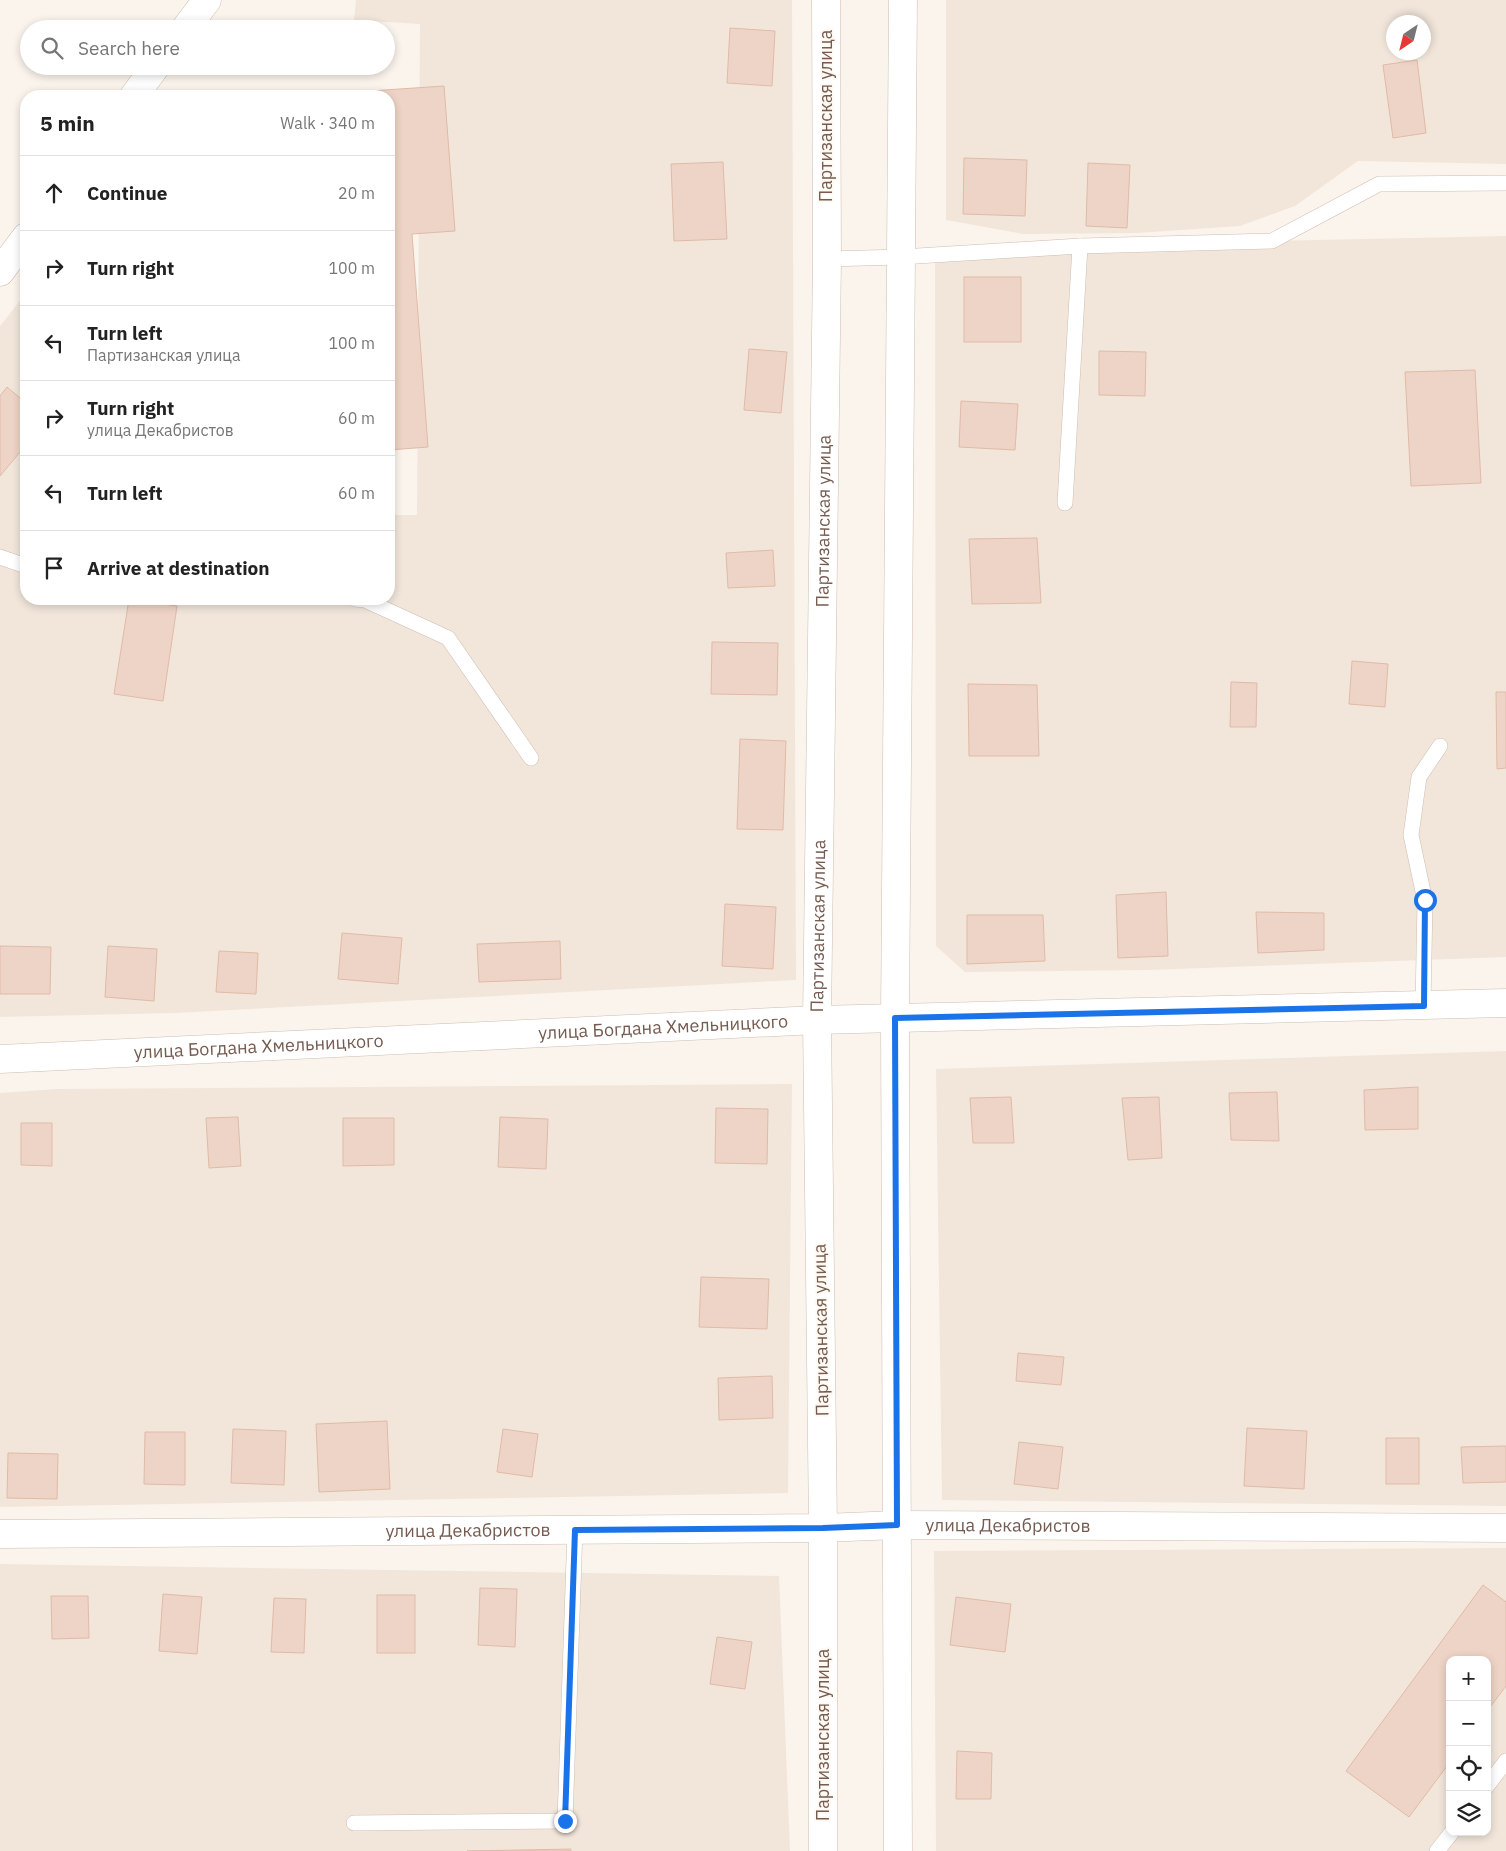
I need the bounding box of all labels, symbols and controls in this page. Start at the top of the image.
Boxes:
north arrow [1386,15,1431,60]
search box [20,20,395,75]
street label: Партизанская улица [814,29,837,202]
icon: search [38,34,66,62]
text: Search here [78,36,180,60]
text: 5 min [40,109,95,137]
text: Walk · 340 m [280,113,375,133]
icon: ahead [40,179,68,207]
text: Continue [87,181,167,205]
text: 20 m [338,183,375,203]
icon: right [40,254,68,282]
text: Turn right [87,256,174,280]
text: 100 m [328,258,375,278]
text: Turn left [87,321,163,345]
icon: left [40,329,68,357]
text: 100 m [328,333,375,353]
text: Партизанская улица [87,345,240,365]
text: Turn right [87,396,174,420]
icon: right [40,404,68,432]
text: 60 m [338,408,375,428]
text: улица Декабристов [87,420,234,440]
street label: Партизанская улица [810,434,836,608]
icon: left [40,479,68,507]
text: Turn left [87,481,163,505]
text: 60 m [338,483,375,503]
icon: arrive [40,554,68,582]
text: Arrive at destination [87,556,270,580]
street label: Партизанская улица [805,839,830,1013]
route start [1414,889,1437,912]
street label: улица Богдана Хмельницкого [538,1009,789,1044]
street label: улица Богдана Хмельницкого [133,1029,384,1064]
street label: Партизанская улица [807,1243,834,1417]
street label: улица Декабристов [925,1513,1091,1537]
street label: улица Декабристов [385,1518,551,1542]
street label: Партизанская улица [811,1648,834,1821]
map controls [1446,1656,1491,1836]
button: + [1446,1656,1491,1701]
button: − [1446,1701,1491,1746]
button: locate [1446,1746,1491,1791]
button: layers [1446,1791,1491,1836]
route end [554,1810,577,1833]

